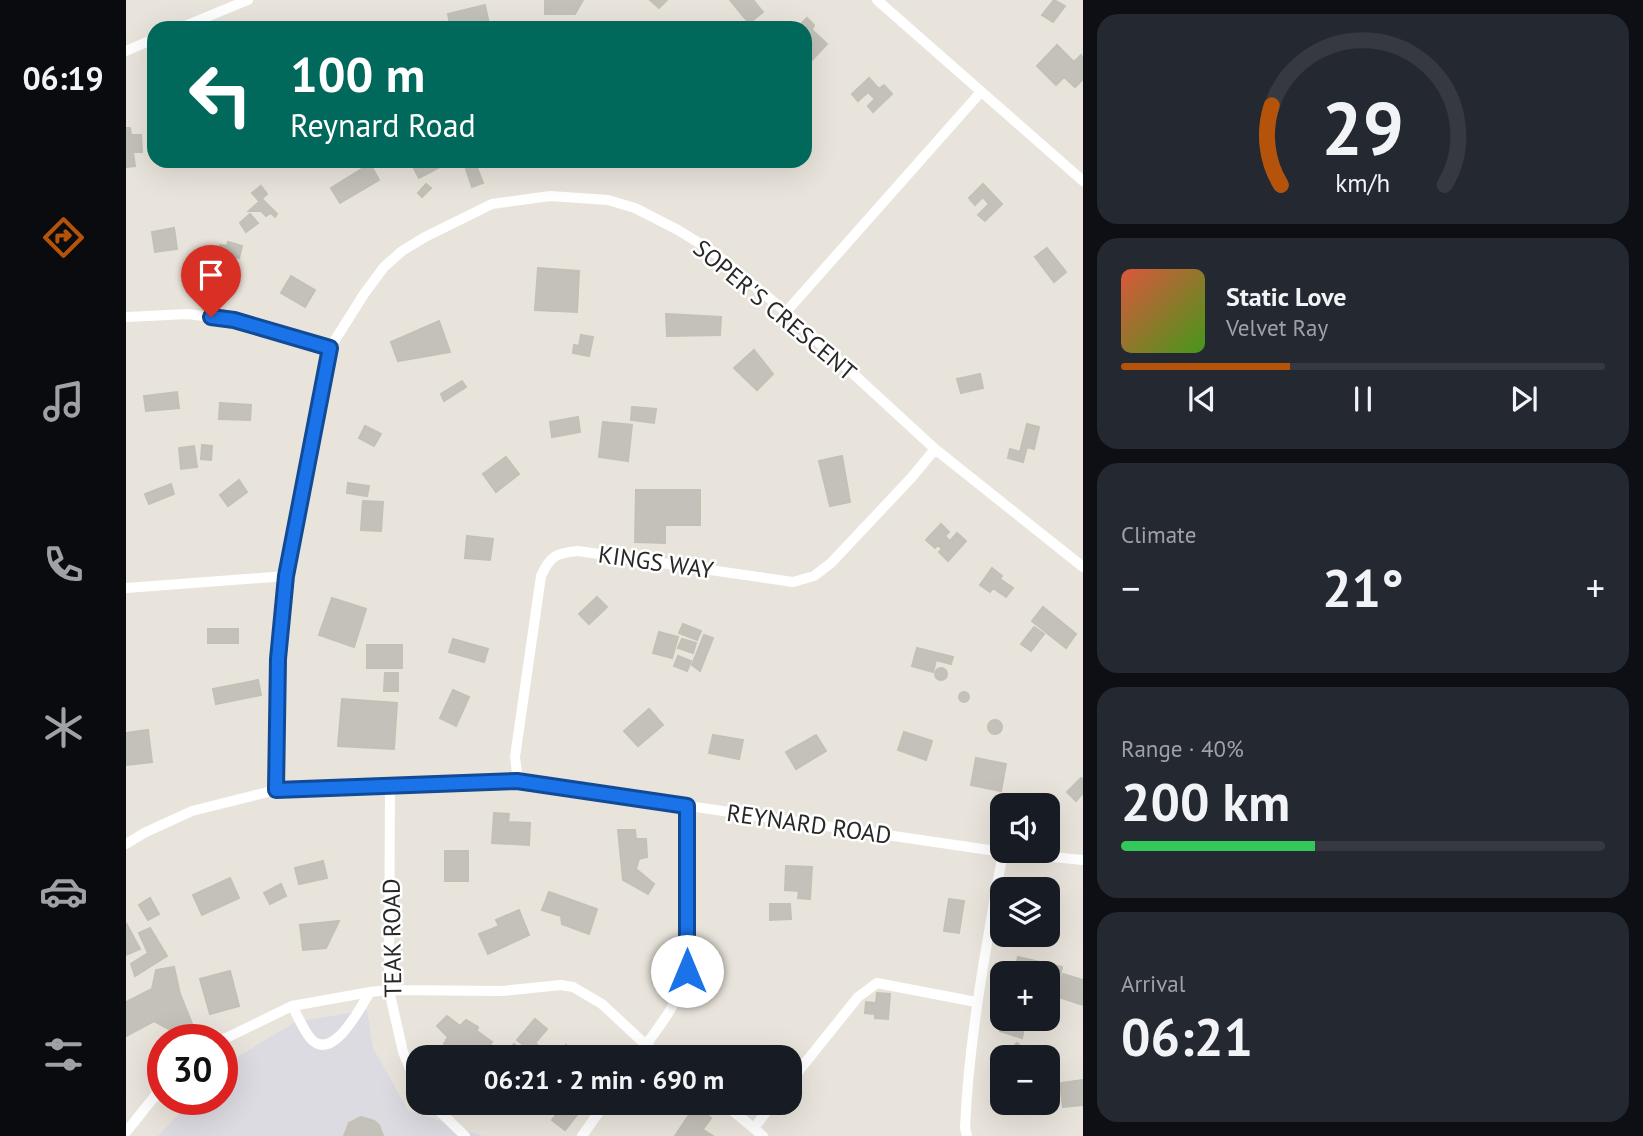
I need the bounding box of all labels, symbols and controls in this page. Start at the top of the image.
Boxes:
text: 100 m [290,42,425,106]
icon: left [175,49,266,140]
text: 06:19 [22,57,104,99]
text: 29 [1322,82,1404,176]
text: Reynard Road [290,104,476,146]
text: km/h [1336,167,1390,199]
icon: directions [39,213,88,262]
street label: SOPER'S CRESCENT [687,233,863,387]
pin [181,245,241,317]
icon: arrive [192,256,230,294]
text: Static Love [1226,280,1347,313]
text: Velvet Ray [1226,313,1328,342]
icon: music [39,377,88,426]
icon: previous [1183,380,1221,418]
icon: pause [1344,380,1382,418]
icon: next [1505,380,1543,418]
text: Climate [1121,520,1196,549]
street label: KINGS WAY [596,539,716,586]
icon: phone [39,540,88,589]
text: 21° [1322,554,1404,621]
text: − [1121,563,1140,612]
text: + [1586,563,1605,612]
icon: climate [39,703,88,752]
text: Range · 40% [1121,734,1244,763]
text: 200 km [1121,768,1290,835]
map controls [990,793,1060,1115]
button: sound [990,793,1060,863]
street label: REYNARD ROAD [725,797,893,851]
icon: car [39,867,88,916]
button: layers [990,877,1060,947]
street label: TEAK ROAD [375,878,409,998]
position arrow [650,934,724,1008]
button: + [990,961,1060,1031]
text: Arrival [1121,969,1185,998]
text: 06:21 [1121,1003,1253,1070]
speed limit sign: 30 [147,1024,238,1115]
icon: filters [39,1030,88,1079]
button: − [990,1045,1060,1115]
text: 06:21 · 2 min · 690 m [484,1063,724,1096]

